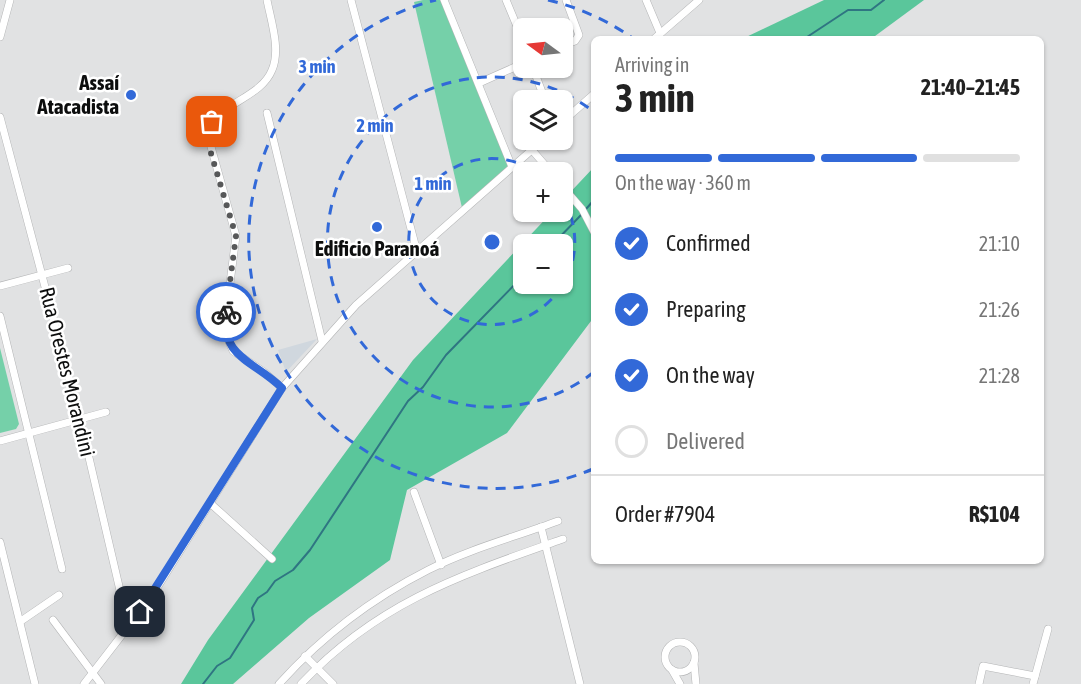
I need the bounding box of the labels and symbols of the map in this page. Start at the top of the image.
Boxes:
north arrow [513,18,573,78]
text: 3 min [299,56,336,77]
place label: Assaí Atacadista [36,70,119,118]
marker: Assaí Atacadista [124,88,138,102]
pin [186,96,237,147]
text: 2 min [357,115,394,136]
text: 1 min [415,173,452,194]
marker: Edificio Paranoá [370,220,384,234]
centre of rings [482,232,502,252]
place label: Edificio Paranoá [315,236,440,260]
courier [196,282,256,342]
street label: Rua Orestes Morandini [35,285,101,459]
pin [114,586,165,637]

